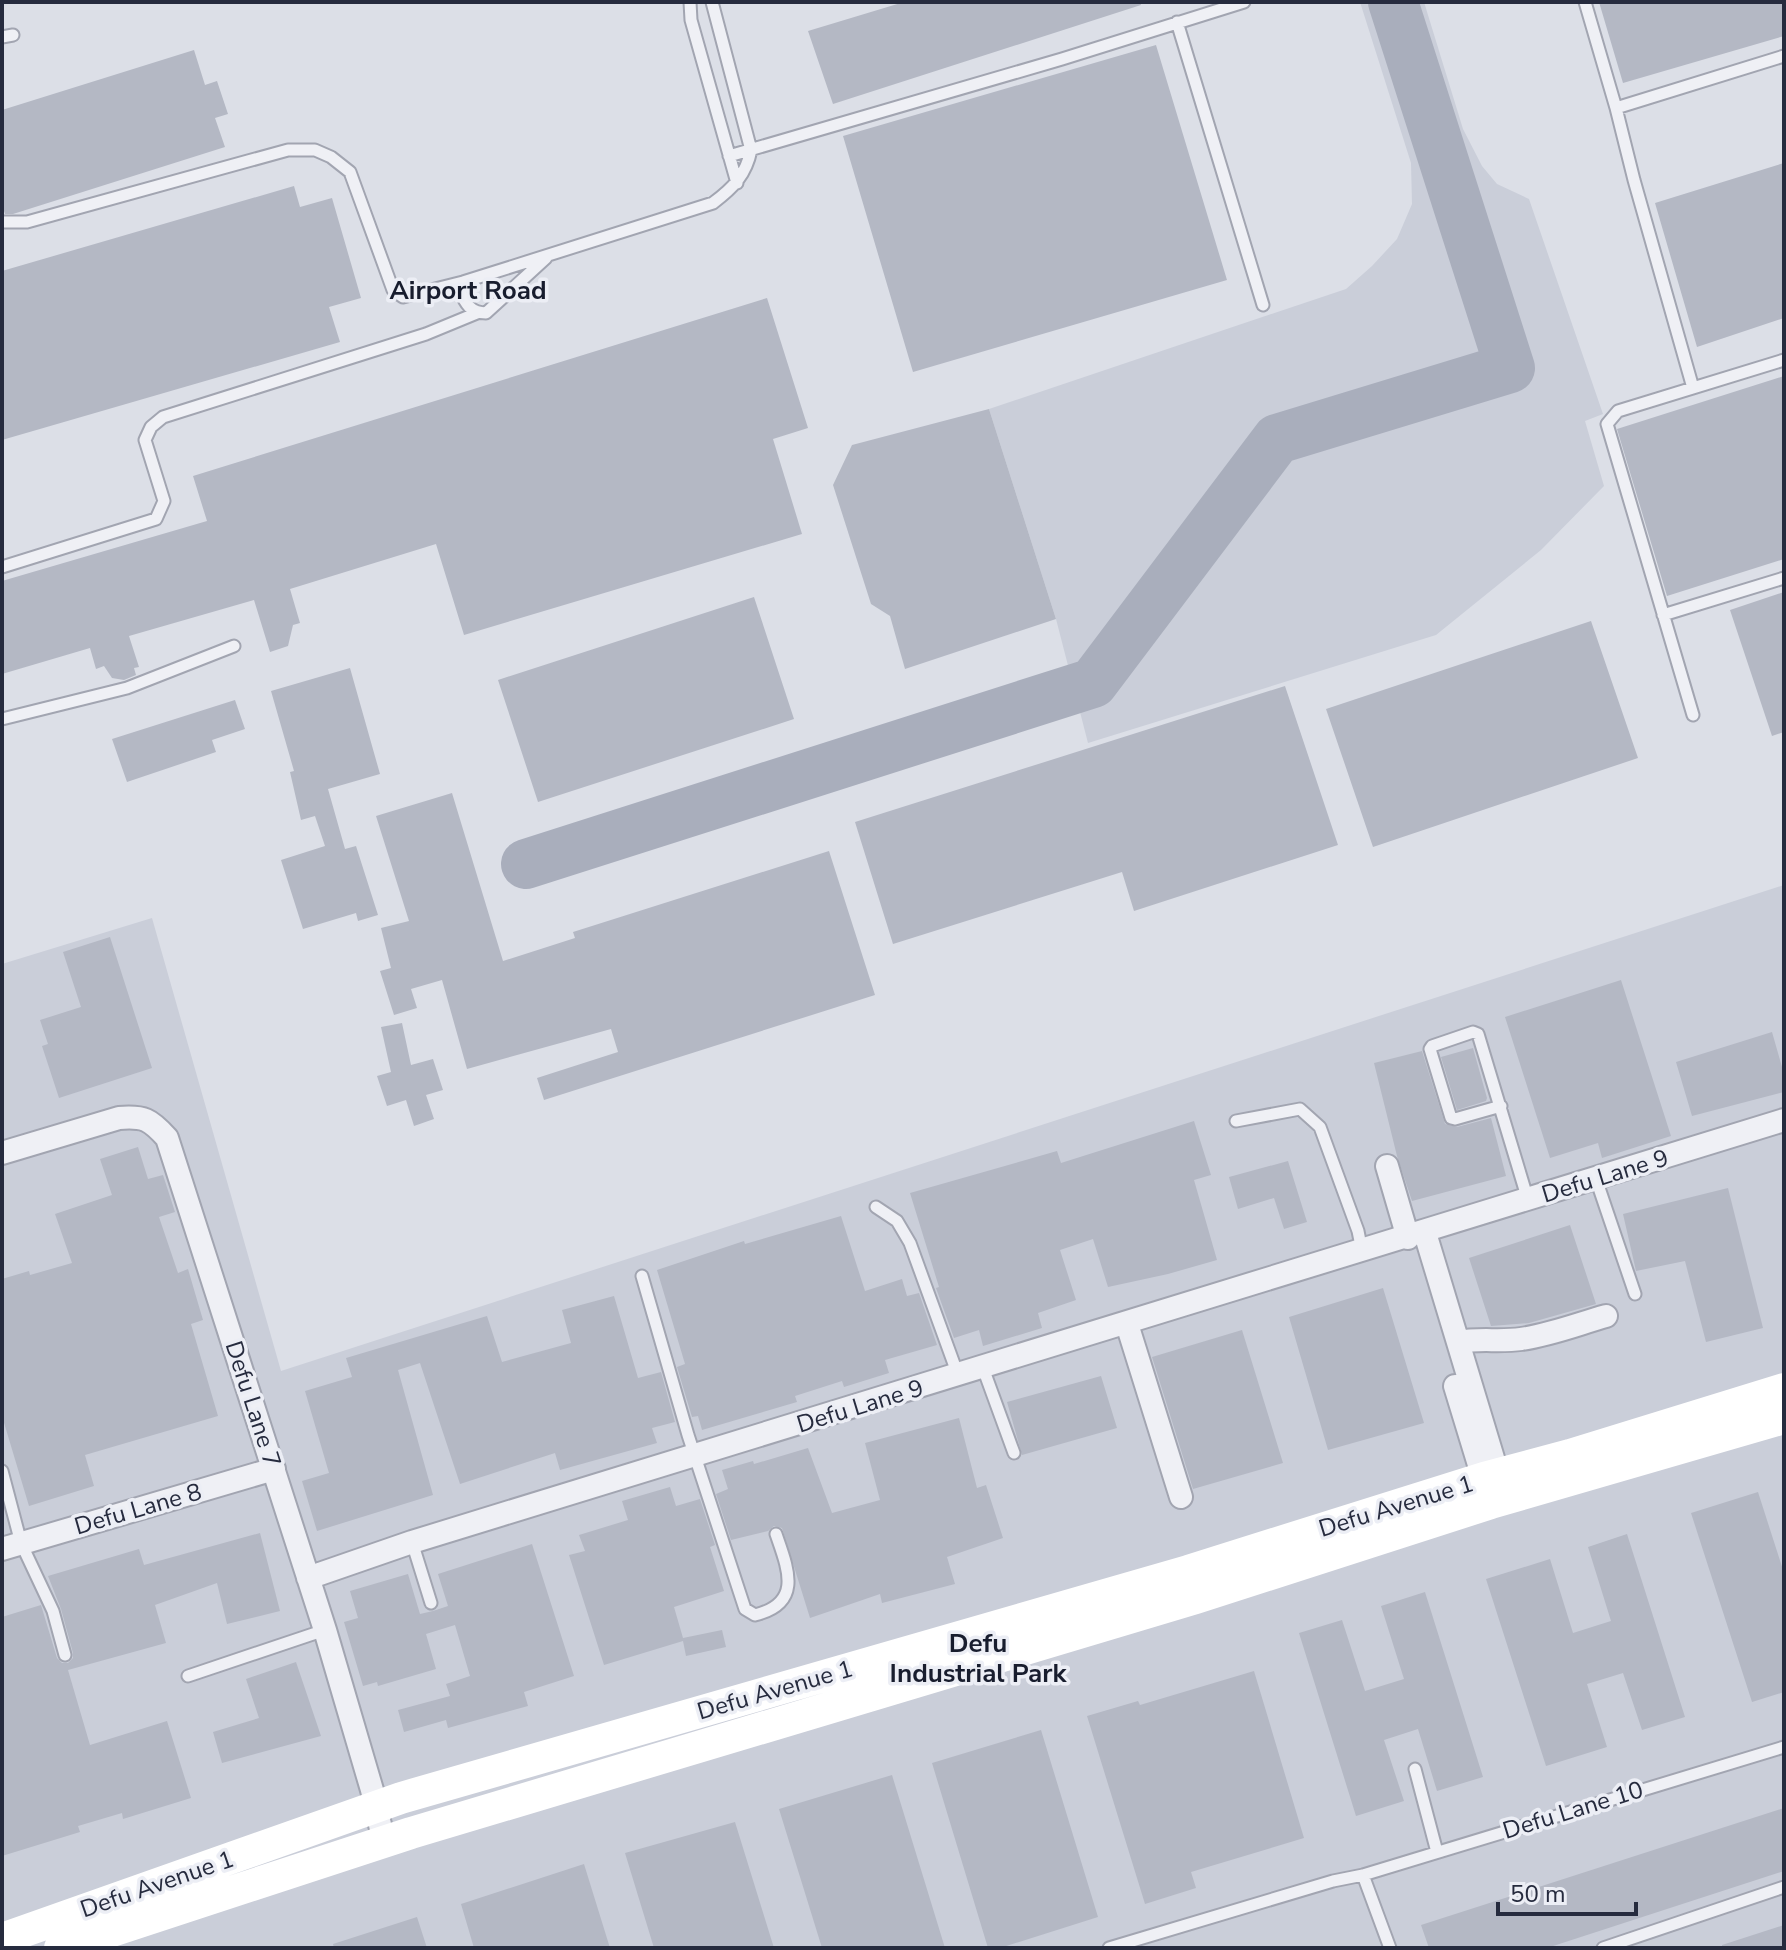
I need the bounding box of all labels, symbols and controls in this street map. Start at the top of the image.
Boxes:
district label: Airport Road [390,273,546,308]
street label: Defu Lane 9 [1538,1142,1672,1210]
street label: Defu Lane 7 [218,1337,288,1471]
street label: Defu Lane 9 [793,1372,927,1440]
street label: Defu Avenue 1 [1315,1467,1477,1545]
street label: Defu Lane 8 [71,1476,205,1542]
district label: Defu Industrial Park [890,1626,1067,1691]
street label: Defu Avenue 1 [693,1653,857,1727]
street label: Defu Lane 10 [1499,1773,1647,1847]
street label: Defu Avenue 1 [76,1843,238,1925]
scale bar [1498,1866,1636,1916]
text: 50 m [1510,1878,1566,1910]

